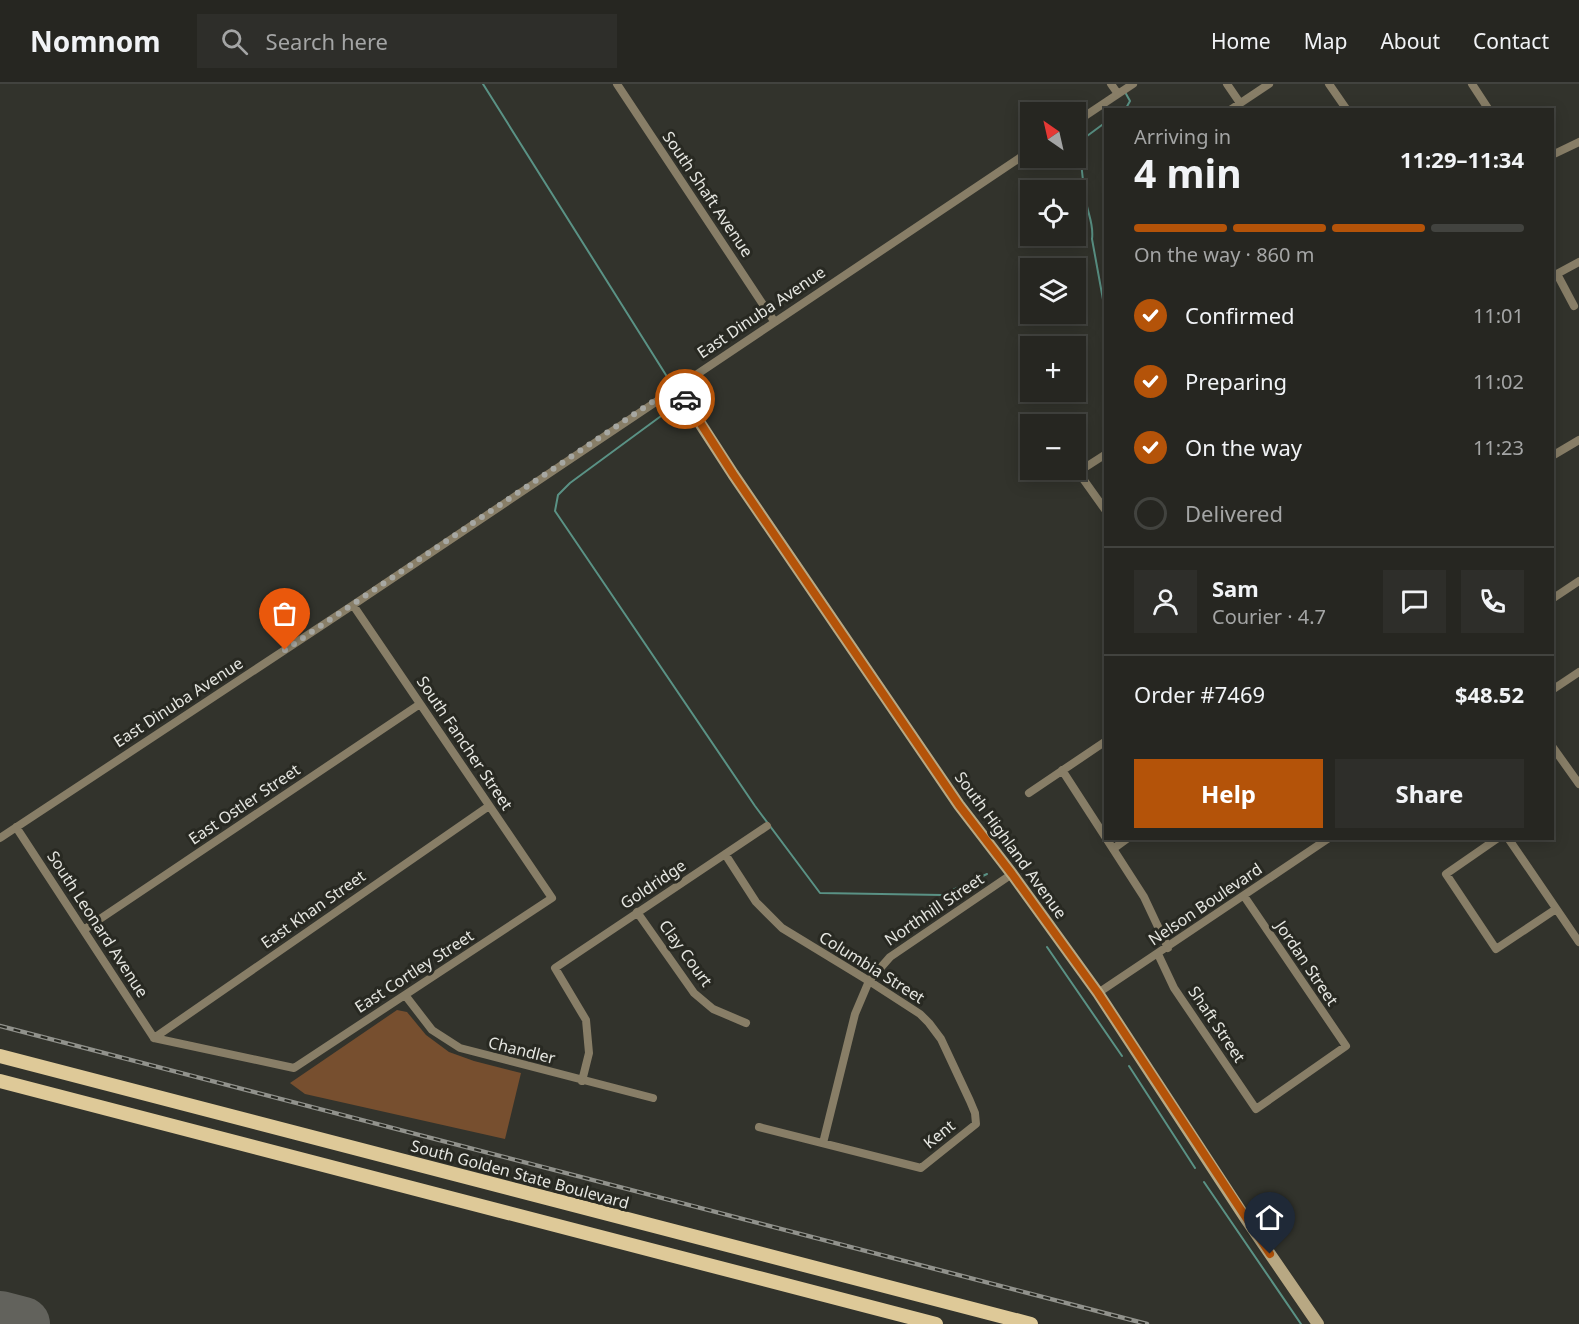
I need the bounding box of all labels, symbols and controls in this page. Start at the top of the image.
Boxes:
search box [197,14,617,68]
text: Nomnom [30,22,161,60]
icon: search [218,25,251,58]
text: Search here [266,26,388,56]
text: Home [1211,27,1271,55]
text: Map [1304,27,1347,55]
text: About [1380,27,1440,55]
text: Contact [1473,27,1549,55]
north arrow [1020,102,1086,168]
map controls [1020,102,1086,480]
text: Arriving in [1134,123,1231,150]
street label: South Shaft Avenue [658,127,758,261]
text: 11:29–11:34 [1400,144,1524,174]
text: 4 min [1134,146,1241,199]
button: locate [1020,180,1086,246]
text: On the way · 860 m [1134,241,1314,268]
button: layers [1020,258,1086,324]
street label: East Dinuba Avenue [693,261,829,363]
icon: check [1134,299,1167,332]
text: Confirmed [1185,300,1295,330]
text: 11:01 [1473,302,1524,329]
button: + [1020,336,1086,402]
icon: check [1134,365,1167,398]
text: Preparing [1185,366,1287,396]
text: 11:02 [1473,368,1524,395]
courier [655,369,715,429]
icon: car [669,383,702,416]
button: − [1020,414,1086,480]
icon: check [1134,431,1167,464]
text: On the way [1185,432,1302,462]
text: 11:23 [1473,434,1524,461]
text: Delivered [1185,498,1283,528]
button: person [1134,570,1197,633]
button: chat [1383,570,1446,633]
button: phone [1461,570,1524,633]
text: Sam [1212,573,1259,603]
pin [259,588,310,650]
icon: bag [268,597,301,630]
text: Courier · 4.7 [1212,603,1326,630]
street label: East Dinuba Avenue [109,652,247,752]
street label: South Fancher Street [412,672,518,815]
text: Order #7469 [1134,679,1265,709]
text: $48.52 [1455,679,1524,709]
street label: East Ostler Street [184,758,304,849]
button: Help [1134,759,1323,828]
button: Share [1335,759,1524,828]
street label: South Highland Avenue [950,767,1072,923]
street label: South Leonard Avenue [42,846,154,1002]
street label: Goldridge [616,854,690,914]
street label: Nelson Boulevard [1144,858,1266,950]
street label: East Khan Street [256,865,370,953]
street label: Northhill Street [880,868,988,950]
street label: Clay Court [654,915,718,991]
street label: Jordan Street [1269,915,1344,1010]
street label: East Cortley Street [350,924,478,1018]
street label: Columbia Street [815,926,929,1008]
street label: Shaft Street [1183,981,1251,1067]
street label: Chandler [486,1031,558,1069]
street label: Kent [919,1114,960,1153]
street label: South Golden State Boulevard [408,1134,632,1214]
pin [1244,1192,1295,1254]
icon: home [1253,1201,1286,1234]

